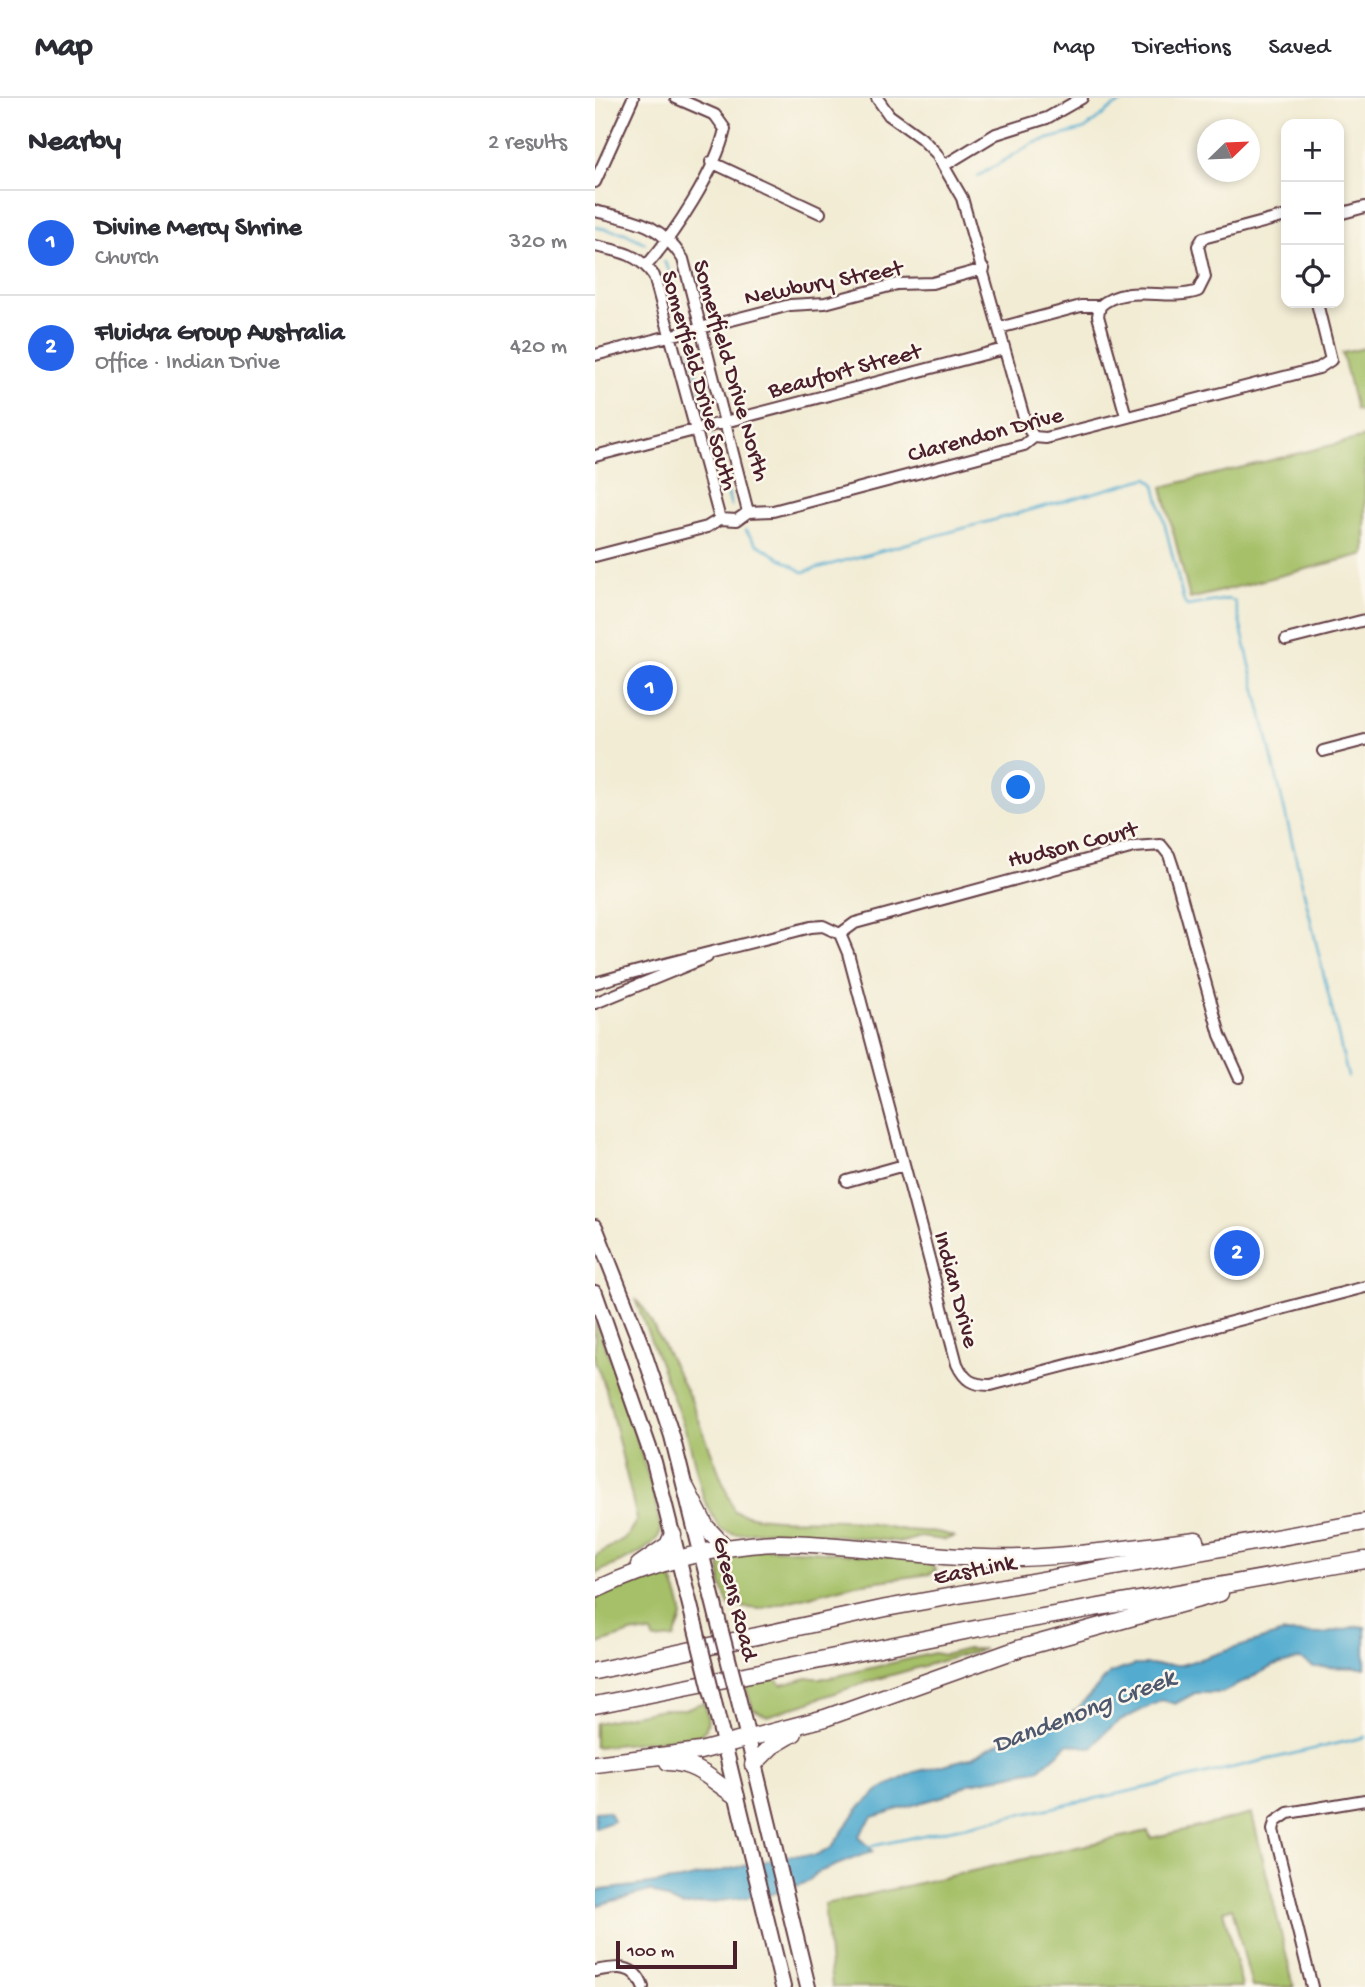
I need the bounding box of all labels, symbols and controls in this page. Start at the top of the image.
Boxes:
text: Map [35,29,92,67]
text: Map [1053,34,1095,63]
text: Directions [1133,34,1231,63]
text: Saved [1269,34,1330,63]
north arrow [1197,119,1260,182]
map controls [1281,119,1344,308]
button: + [1281,119,1344,182]
text: Nearby [28,126,121,161]
text: 2 results [488,130,567,157]
button: − [1281,182,1344,245]
text: Divine Mercy Shrine [95,214,302,245]
text: 1 [46,229,56,256]
text: 320 m [509,229,567,256]
text: Church [95,245,159,272]
button: locate [1281,245,1344,308]
street label: Newbury Street [742,254,907,314]
street label: Somerfield Drive North [684,257,775,485]
street label: Somerfield Drive South [652,268,743,494]
text: Fluidra Group Australia [95,319,344,350]
text: 2 [45,334,57,361]
text: 420 m [510,334,567,361]
street label: Beaufort Street [764,337,927,407]
text: Office · Indian Drive [95,350,280,377]
street label: Clarendon Drive [905,402,1067,471]
pin: 1 [627,662,673,714]
your location [1001,770,1035,804]
street label: Hudson Court [1005,816,1143,876]
pin: 2 [1214,1227,1260,1279]
street label: Indian Drive [925,1229,984,1352]
street label: Greens Road [704,1534,763,1666]
street label: EastLink [931,1549,1020,1594]
water label: Dandenong Creek [989,1663,1183,1762]
scale bar [616,1938,737,1970]
text: 100 m [627,1941,674,1964]

